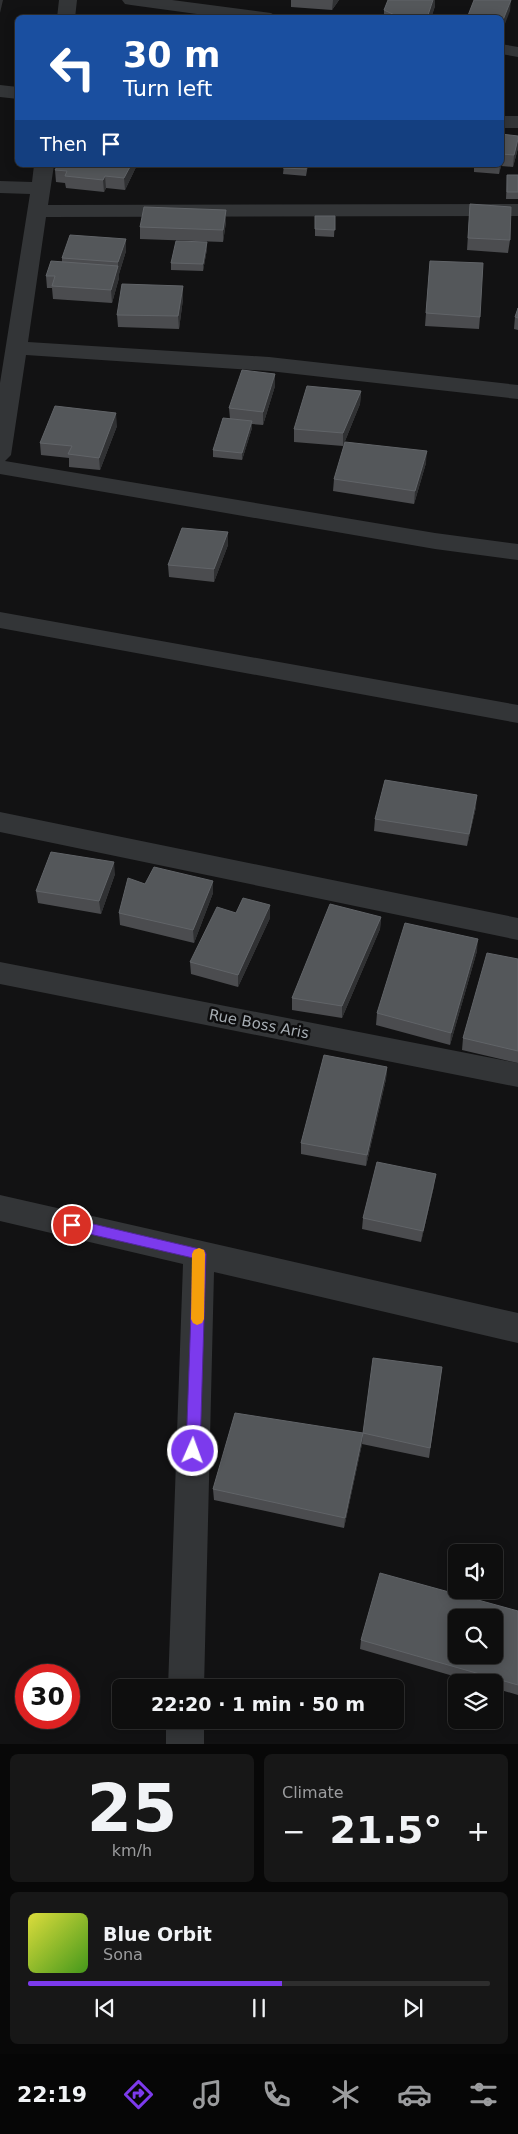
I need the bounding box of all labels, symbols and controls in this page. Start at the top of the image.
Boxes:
icon: left [40,35,105,100]
text: 30 m [123,35,220,75]
text: Turn left [123,76,212,101]
icon: arrive [97,130,125,158]
text: Then [40,133,87,155]
street label: Rue Boss Aris [207,1005,311,1043]
pin [51,1204,93,1246]
icon: arrive [58,1211,86,1239]
position arrow [166,1424,218,1476]
map controls [448,1544,503,1729]
button: sound [448,1544,503,1599]
button: search [448,1609,503,1664]
speed limit sign: 30 [15,1664,80,1729]
button: layers [448,1674,503,1729]
text: 22:20 · 1 min · 50 m [151,1693,365,1715]
text: 25 [87,1771,177,1846]
text: Climate [282,1783,344,1802]
text: 21.5° [330,1808,442,1852]
text: − [282,1815,305,1848]
text: + [467,1815,490,1848]
text: km/h [112,1841,152,1860]
text: Blue Orbit [103,1923,212,1945]
text: Sona [103,1945,143,1964]
icon: previous [91,1994,119,2022]
icon: pause [245,1994,273,2022]
icon: next [399,1994,427,2022]
icon: directions [121,2077,156,2112]
icon: music [190,2077,225,2112]
icon: phone [259,2077,294,2112]
icon: climate [328,2077,363,2112]
icon: car [397,2077,432,2112]
icon: filters [466,2077,501,2112]
text: 22:19 [17,2082,87,2107]

